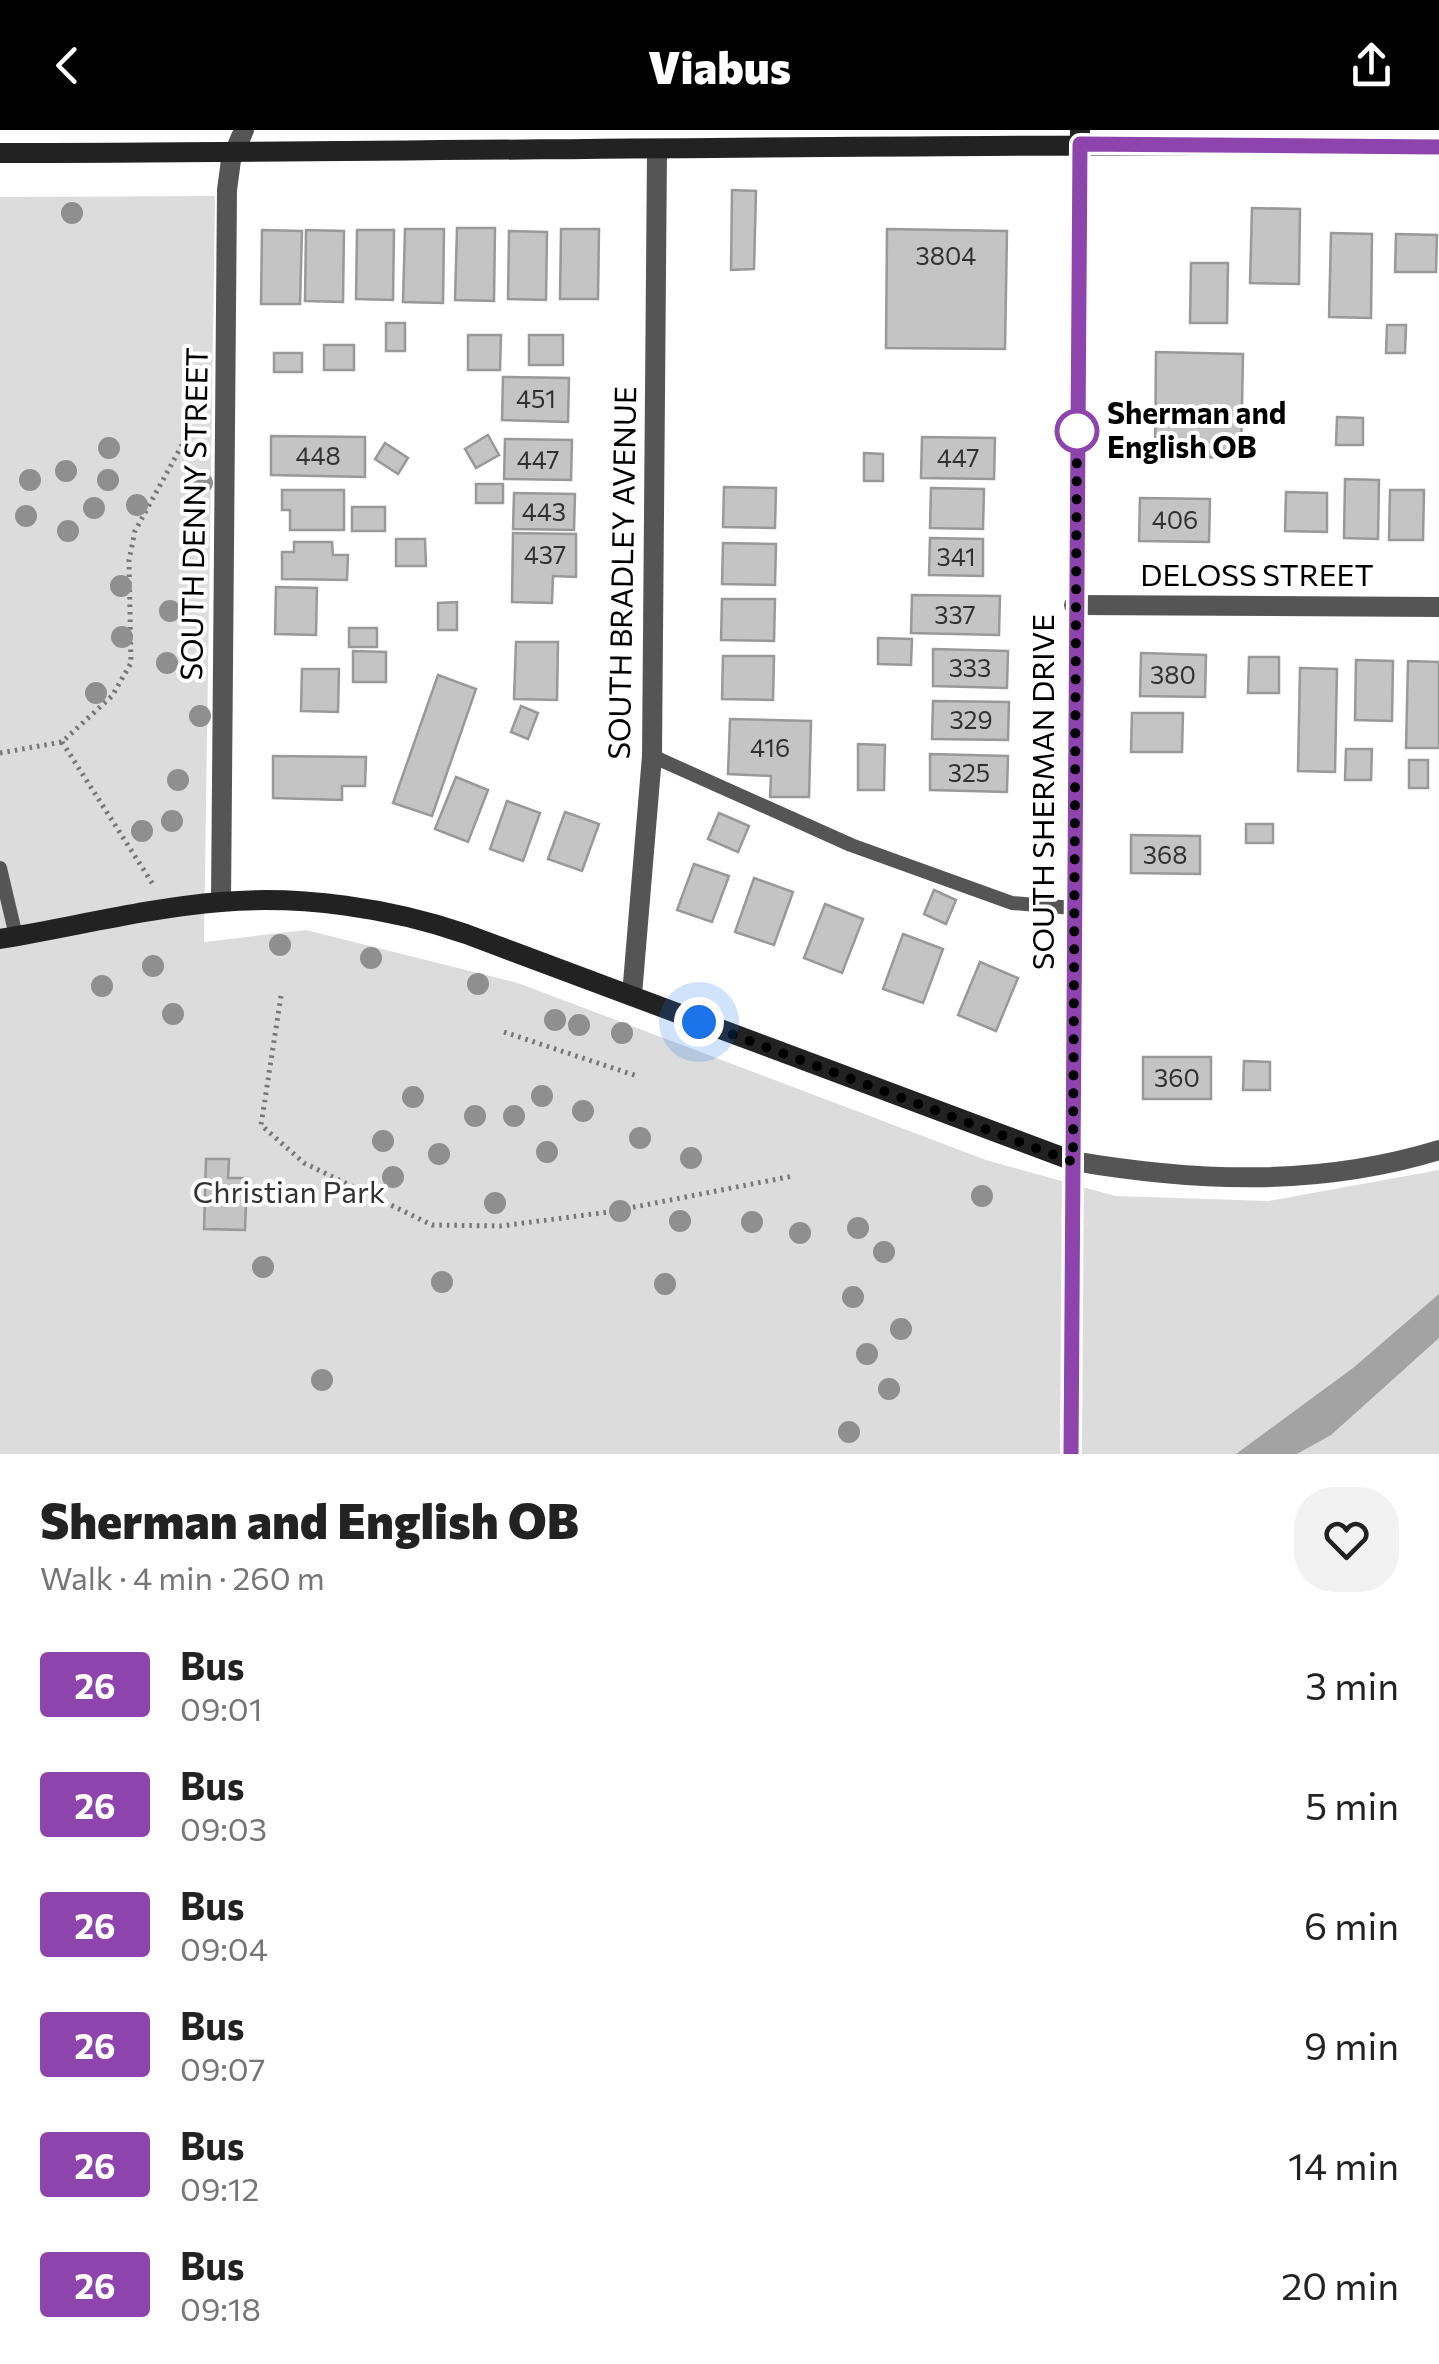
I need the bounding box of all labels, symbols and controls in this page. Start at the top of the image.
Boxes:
icon: back [40,38,95,93]
text: Viabus [648,38,791,93]
icon: share [1344,38,1399,93]
house number: 3804 [916,240,976,270]
street label: SOUTH DENNY STREET [171,347,214,681]
house number: 451 [516,383,556,413]
street label: SOUTH BRADLEY AVENUE [599,386,642,760]
place label: Sherman and English OB [1107,393,1286,464]
marker: Sherman and English OB [1056,410,1098,452]
house number: 448 [295,440,341,470]
house number: 447 [937,442,979,472]
house number: 447 [517,444,559,474]
house number: 443 [522,496,566,526]
house number: 406 [1152,504,1198,534]
house number: 437 [524,539,566,569]
house number: 341 [936,541,976,571]
street label: DELOSS STREET [1140,555,1374,592]
house number: 337 [934,599,976,629]
street label: SOUTH SHERMAN DRIVE [1023,614,1060,970]
house number: 333 [949,652,991,682]
house number: 380 [1150,659,1196,689]
house number: 329 [949,704,993,734]
house number: 416 [750,732,790,762]
house number: 325 [948,757,990,787]
house number: 368 [1143,839,1187,869]
your location [674,997,724,1047]
house number: 360 [1154,1062,1200,1092]
park label: Christian Park [193,1172,385,1209]
button: heart [1294,1487,1399,1592]
text: Sherman and English OB [40,1490,579,1549]
text: Walk · 4 min · 260 m [40,1557,325,1597]
text: Bus [180,1641,245,1688]
text: 3 min [1305,1661,1399,1708]
text: 26 [74,1663,116,1706]
text: 09:01 [180,1688,262,1728]
text: Bus [180,1761,245,1808]
text: 5 min [1305,1781,1399,1828]
text: 26 [74,1783,116,1826]
text: 09:03 [180,1808,267,1848]
text: Bus [180,1881,245,1928]
text: 6 min [1304,1901,1399,1948]
text: 26 [74,1903,116,1946]
text: 09:04 [180,1928,268,1968]
text: Bus [180,2001,245,2048]
text: 9 min [1304,2021,1399,2068]
text: 26 [74,2023,116,2066]
text: 09:07 [180,2048,266,2088]
text: Bus [180,2121,245,2168]
text: 14 min [1288,2141,1399,2188]
text: 26 [74,2143,116,2186]
text: 09:12 [180,2168,259,2208]
text: Bus [180,2241,245,2288]
text: 20 min [1281,2261,1399,2308]
text: 26 [74,2263,116,2306]
text: 09:18 [180,2288,261,2328]

